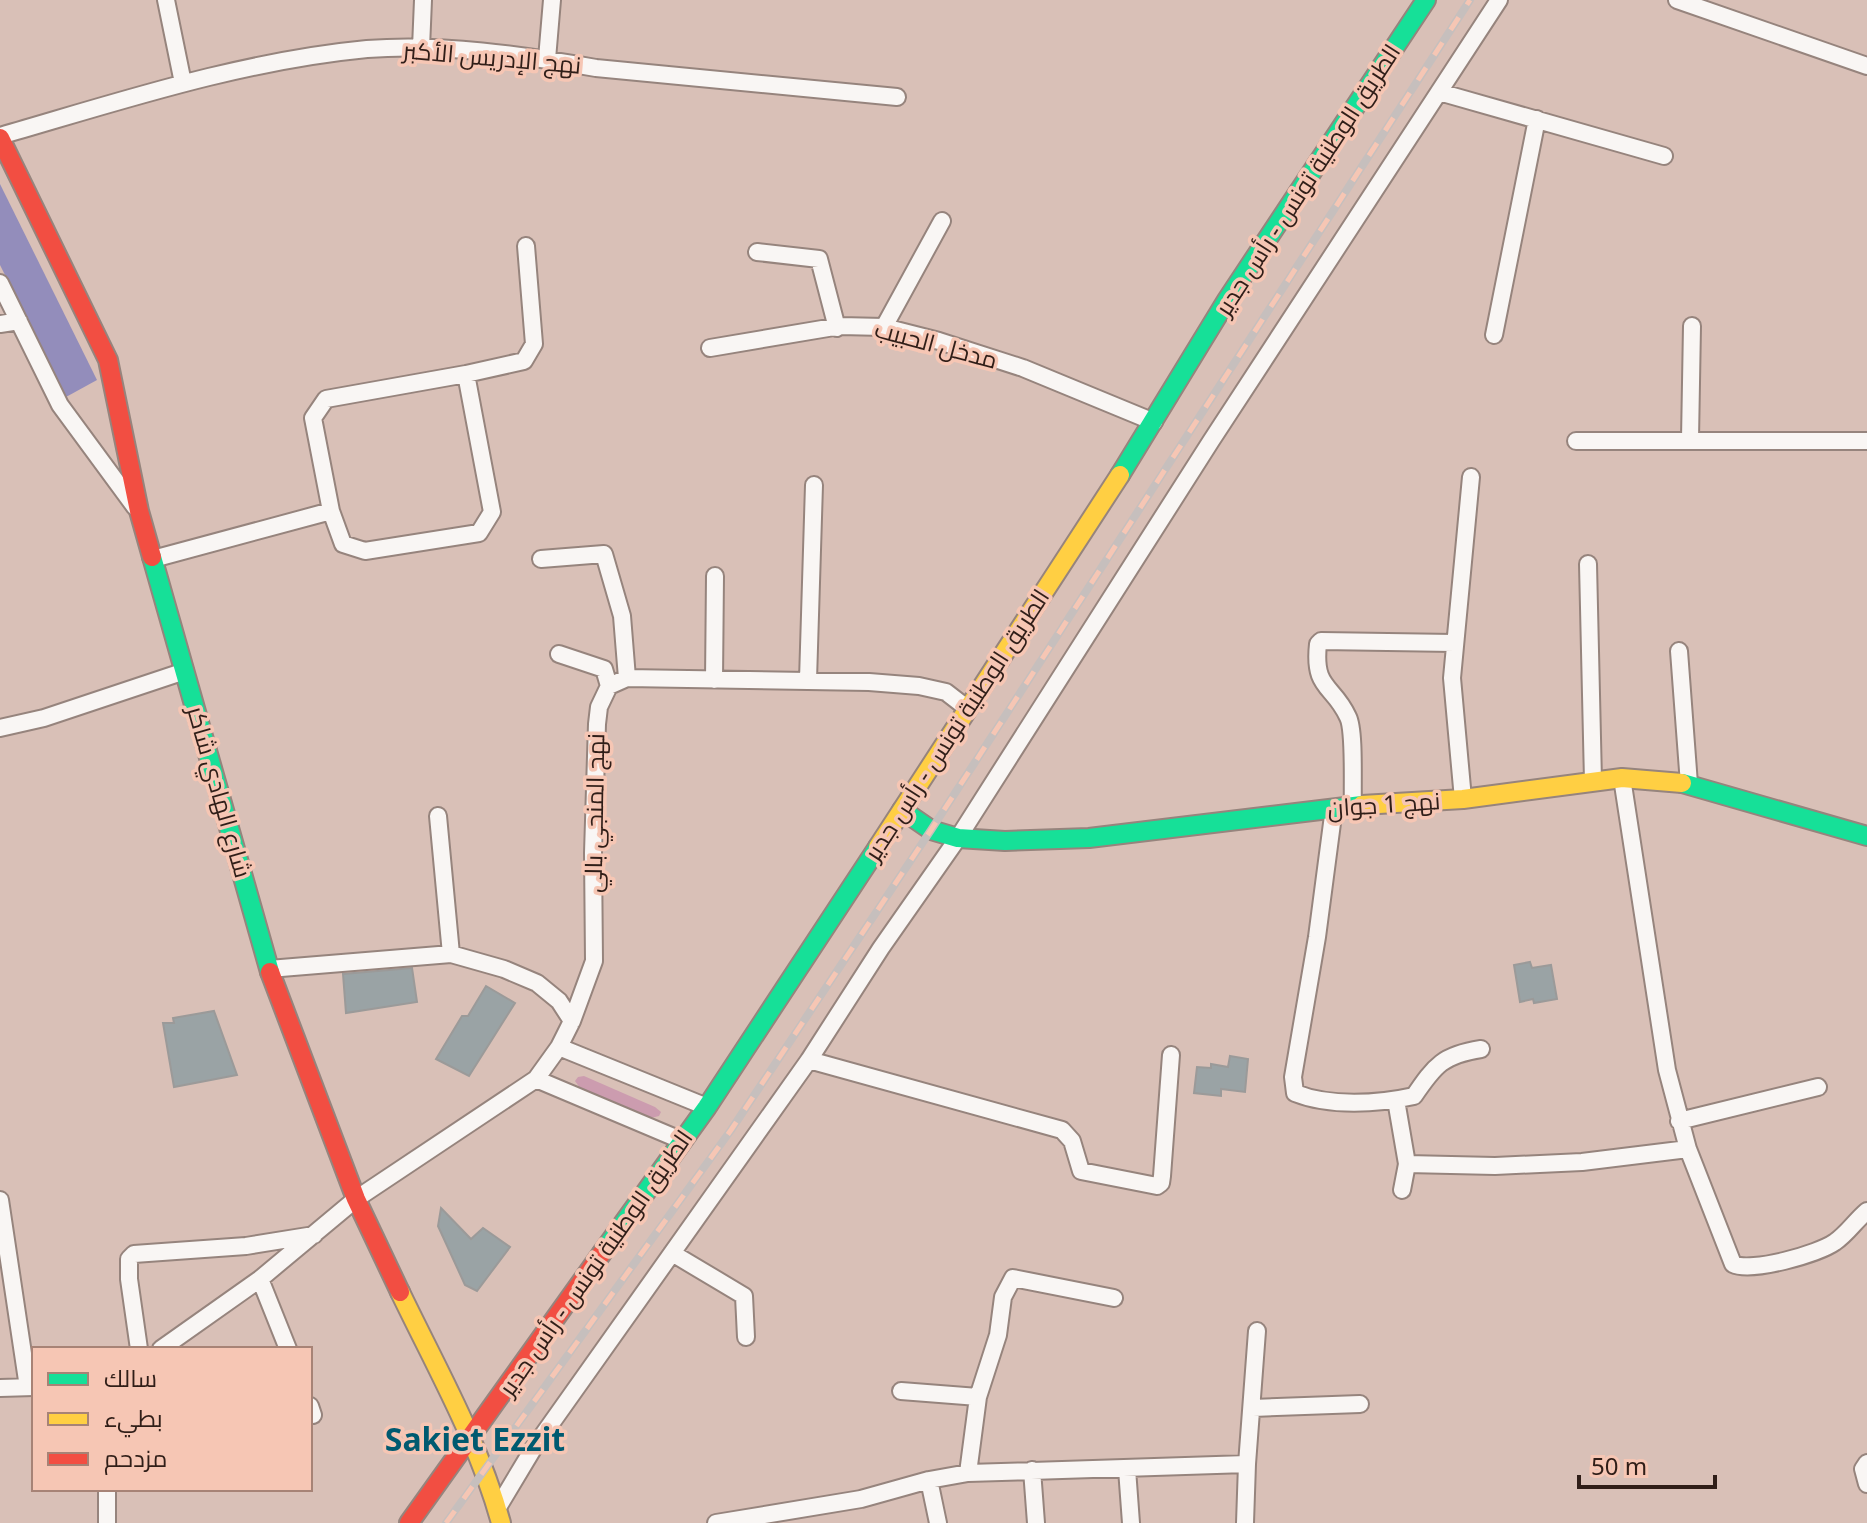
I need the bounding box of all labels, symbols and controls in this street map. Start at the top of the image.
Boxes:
street label: نهج الإدريس الأكبر [399,32,583,82]
street label: الطريق الوطنية تونس - رأس جدير [1205,37,1407,323]
street label: مدخل الحبيب [871,311,1001,376]
street label: الطريق الوطنية تونس - رأس جدير [854,582,1056,868]
street label: شارع الهادي شاكر [177,700,261,882]
street label: نهج المنجي بالي [576,733,615,893]
street label: نهج 1 جوان [1326,783,1442,825]
street label: الطريق الوطنية تونس - رأس جدير [489,1122,699,1403]
legend [32,1347,312,1491]
text: سالك [104,1361,157,1394]
text: بطيء [104,1401,163,1438]
district label: Sakiet Ezzit [385,1417,565,1460]
scale bar [1579,1439,1715,1489]
text: مزدحم [104,1441,167,1475]
text: 50 m [1591,1449,1647,1482]

